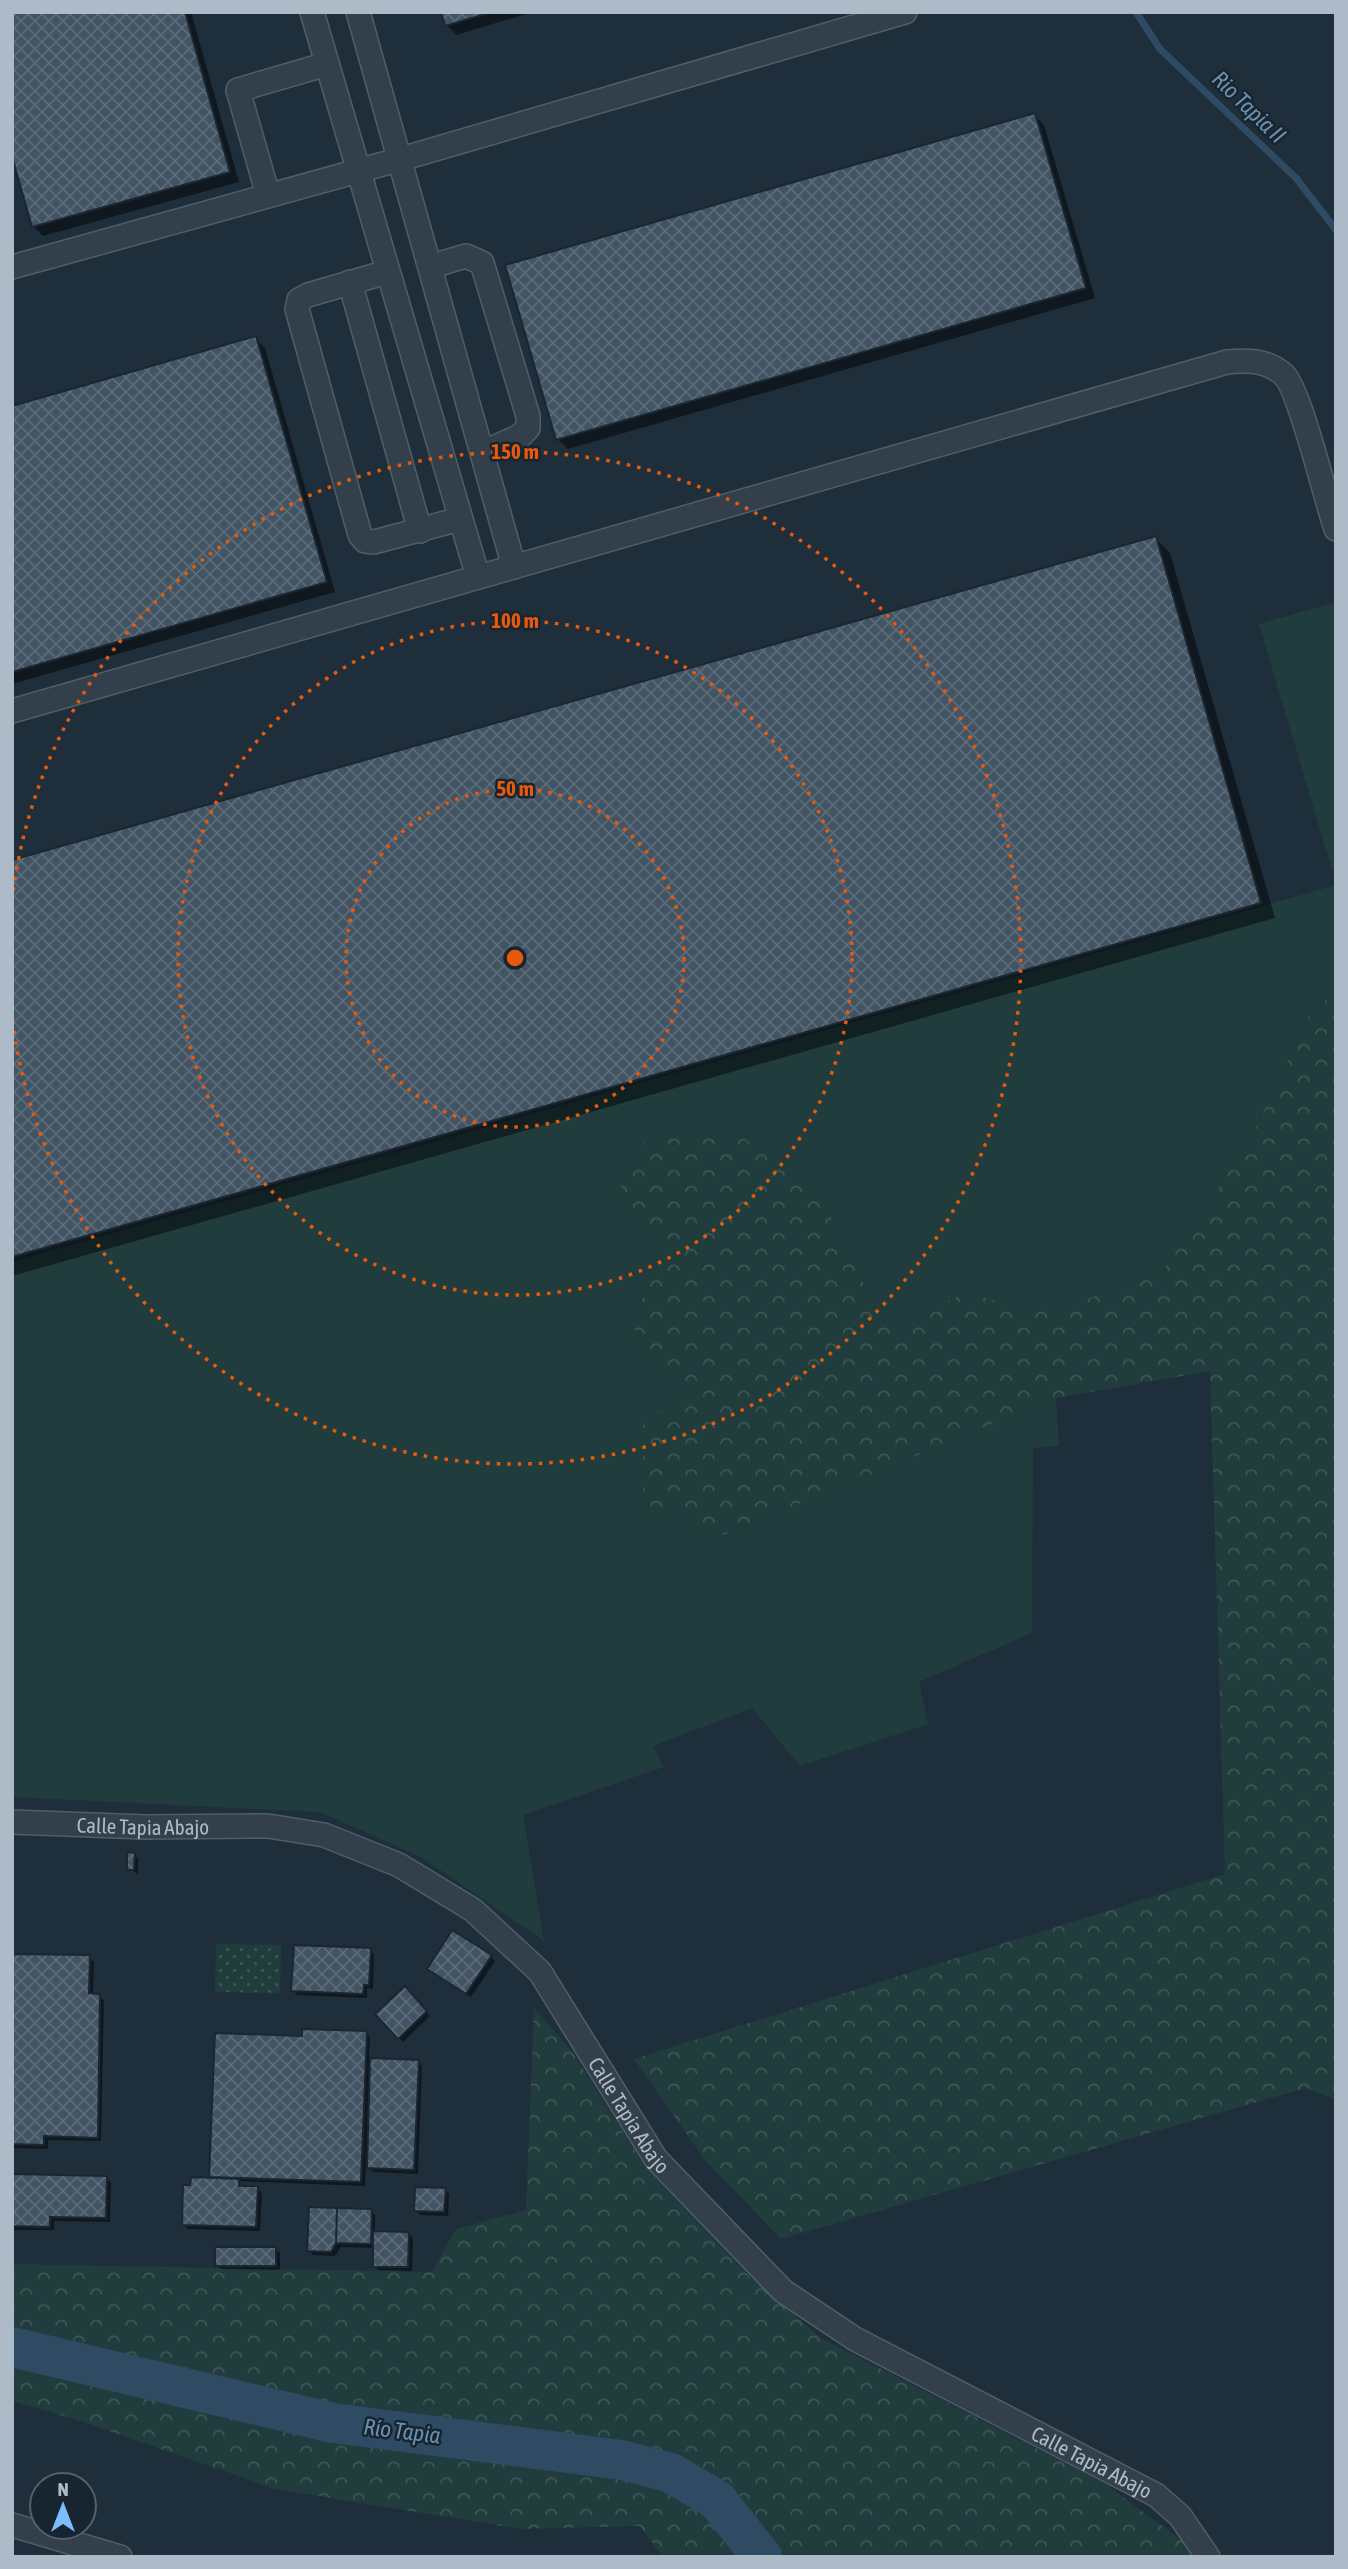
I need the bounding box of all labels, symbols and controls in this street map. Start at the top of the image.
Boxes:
water label: Rio Tapia II [1207,66,1291,148]
text: 150 m [491,439,539,463]
text: 100 m [491,608,539,632]
text: 50 m [496,776,534,800]
centre of rings [503,946,527,970]
street label: Calle Tapia Abajo [76,1812,209,1839]
street label: Calle Tapia Abajo [584,2053,675,2178]
water label: Río Tapia [362,2413,442,2449]
street label: Calle Tapia Abajo [1028,2421,1156,2503]
north arrow [28,2471,98,2541]
text: N [57,2478,69,2500]

